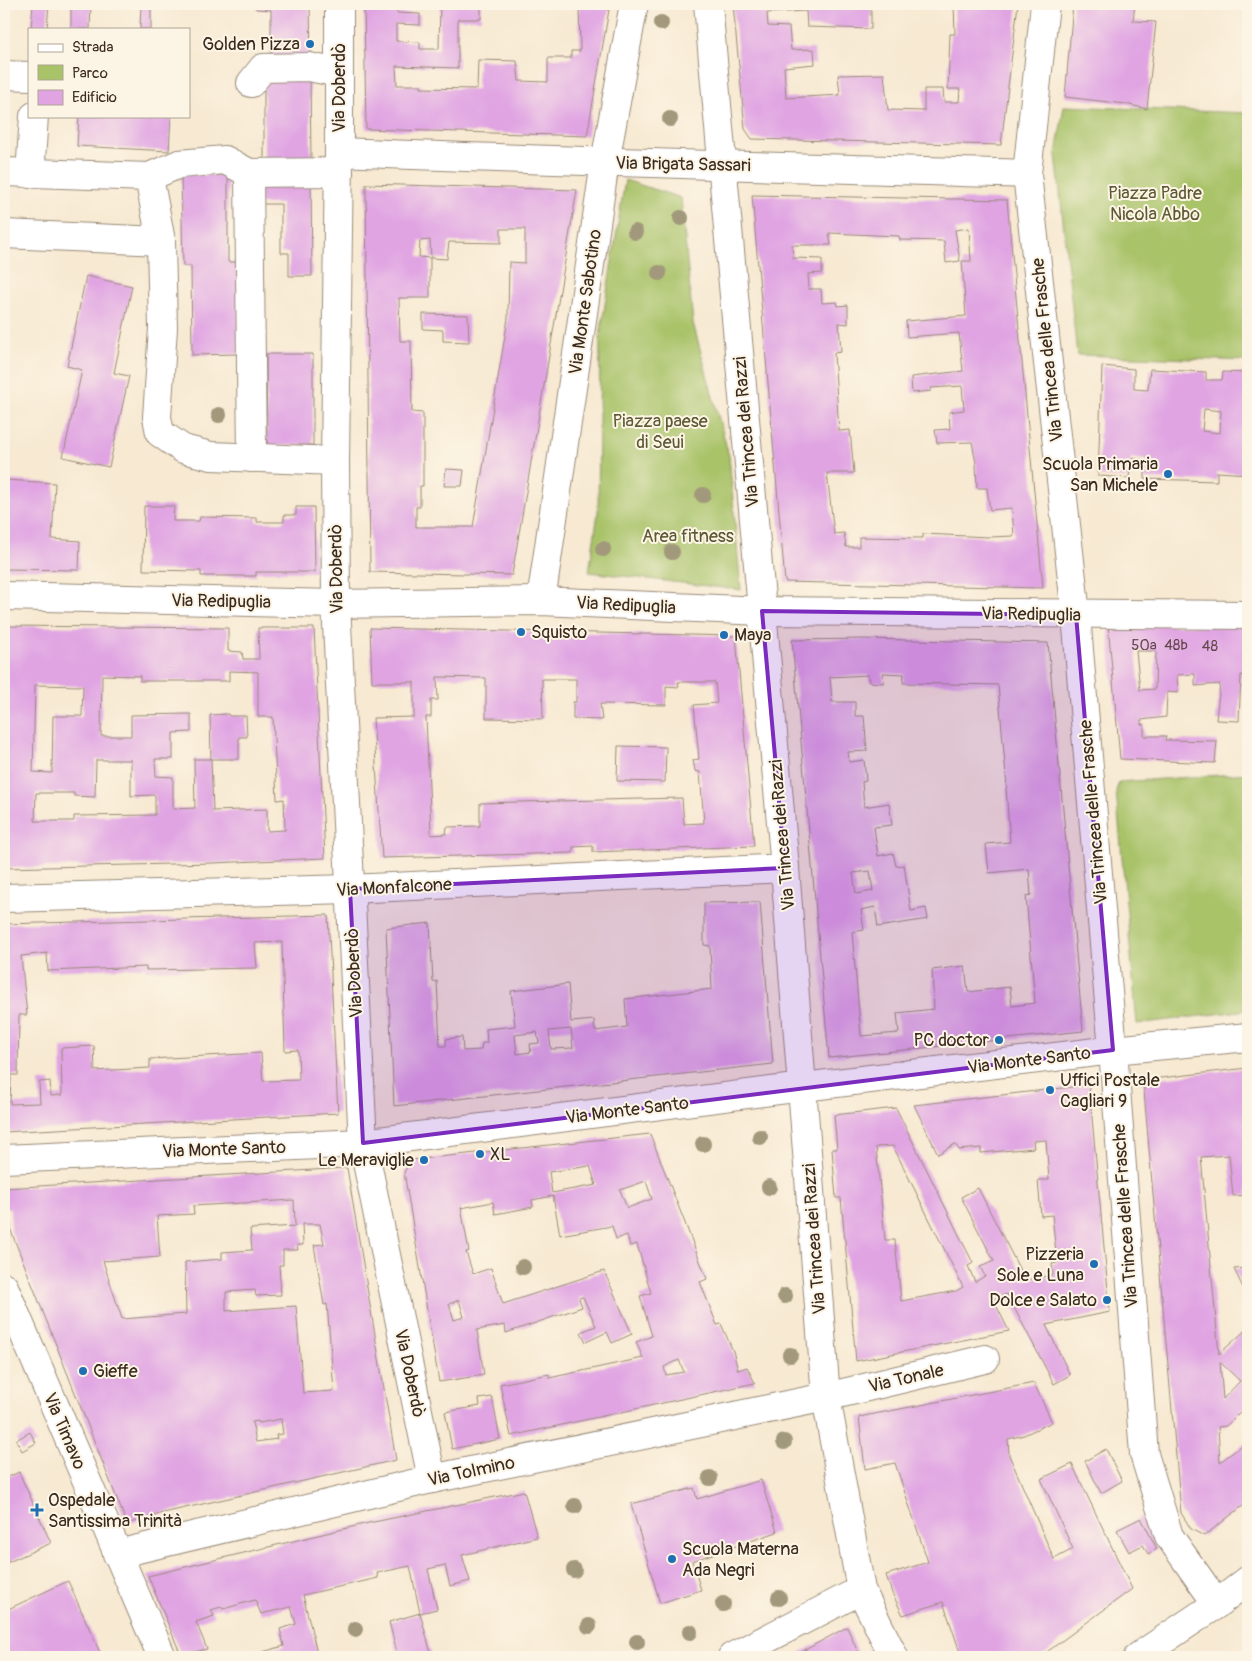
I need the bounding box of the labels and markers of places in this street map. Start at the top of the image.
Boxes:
place label: Golden Pizza [202,33,300,56]
marker: Golden Pizza [304,38,316,50]
place label: Scuola Primaria San Michele [1042,453,1158,497]
marker: Scuola Primaria San Michele [1162,468,1174,480]
place label: Squisto [531,621,587,644]
place label: Maya [734,624,771,647]
marker: Squisto [515,626,527,638]
marker: Maya [718,629,730,641]
place label: PC doctor [913,1029,990,1052]
marker: PC doctor [993,1034,1005,1046]
place label: Uffici Postale Cagliari 9 [1060,1069,1160,1113]
marker: Uffici Postale Cagliari 9 [1044,1084,1056,1096]
place label: XL [490,1143,510,1166]
marker: XL [474,1148,486,1160]
place label: Le Meraviglie [318,1149,414,1172]
marker: Le Meraviglie [418,1154,430,1166]
place label: Pizzeria Sole e Luna [996,1243,1084,1287]
marker: Pizzeria Sole e Luna [1088,1258,1100,1270]
place label: Dolce e Salato [989,1289,1097,1312]
marker: Dolce e Salato [1101,1294,1113,1306]
place label: Gieffe [93,1360,138,1383]
marker: Gieffe [77,1365,89,1377]
place label: Ospedale Santissima Trinità [48,1489,182,1533]
marker: Ospedale Santissima Trinità [30,1503,44,1517]
place label: Scuola Materna Ada Negri [682,1538,799,1582]
marker: Scuola Materna Ada Negri [666,1553,678,1565]

